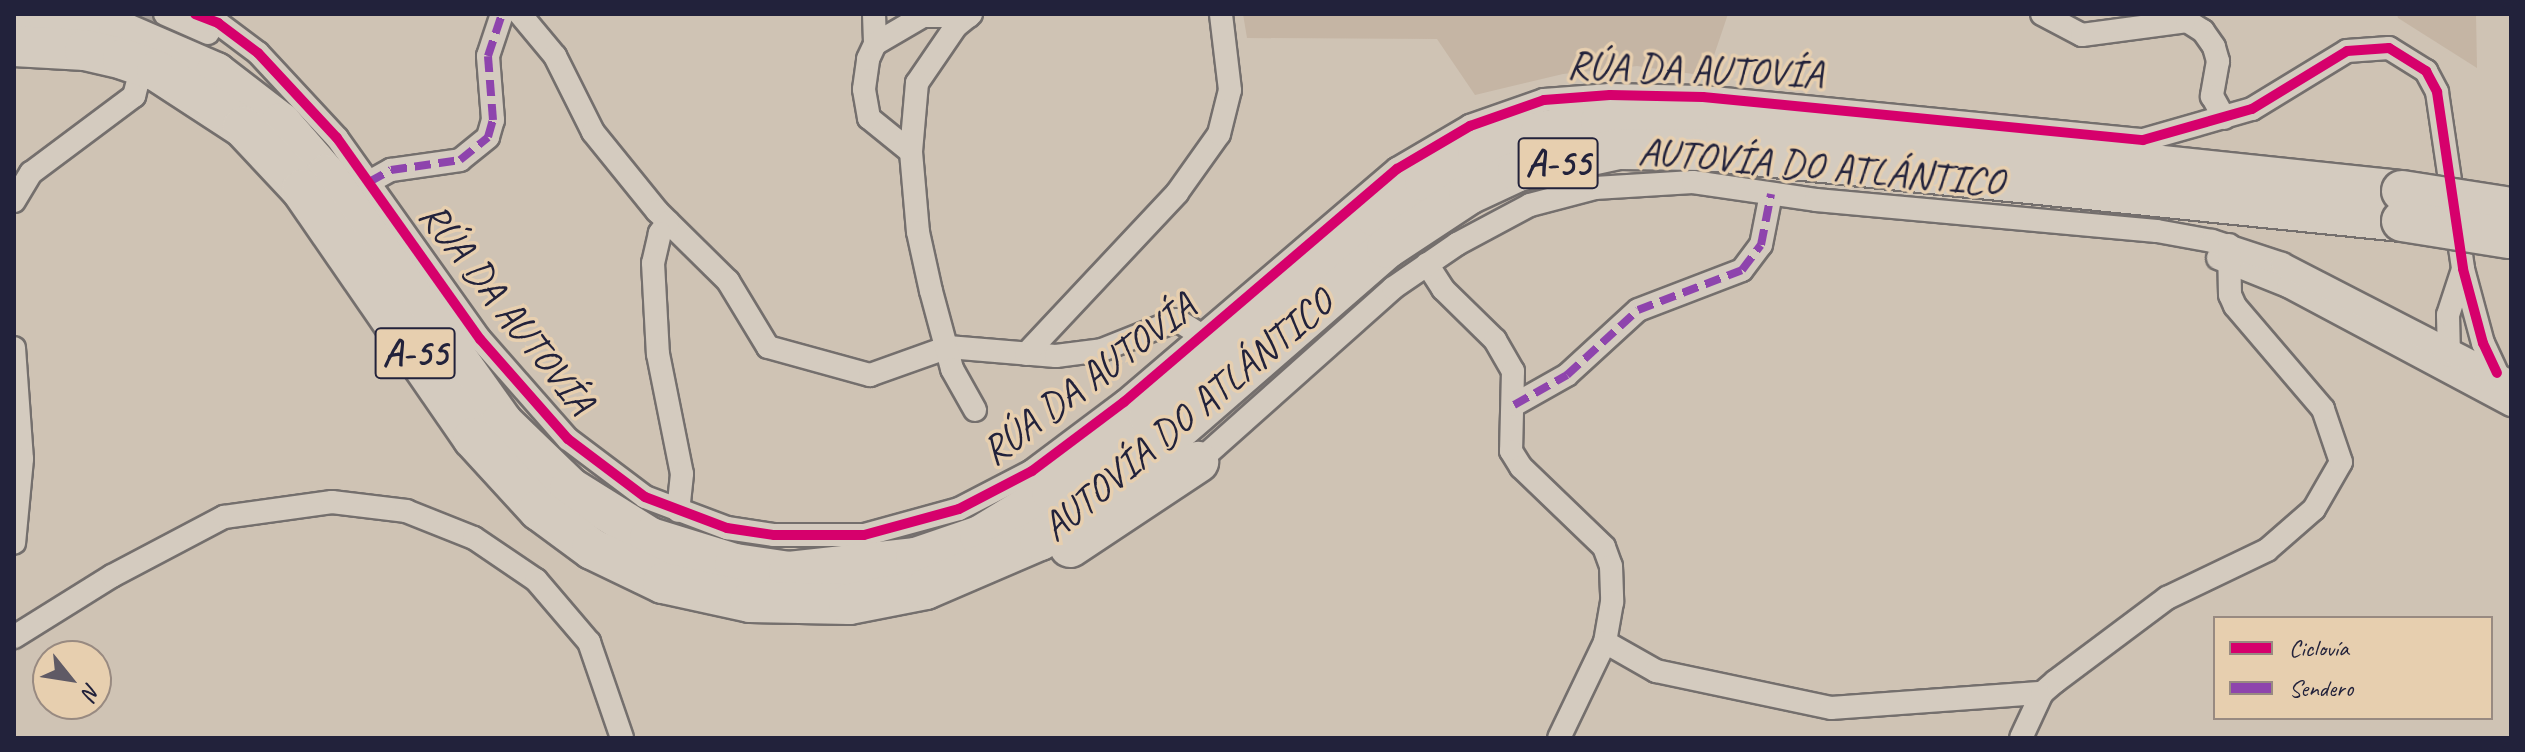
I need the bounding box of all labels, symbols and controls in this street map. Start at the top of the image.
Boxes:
street label: RÚA DA AUTOVÍA [1567,41,1823,97]
street label: AUTOVÍA DO ATLÁNTICO [1637,126,2005,206]
road number: A-55 [1516,129,1600,197]
street label: RÚA DA AUTOVÍA [409,193,605,423]
street label: AUTOVÍA DO ATLÁNTICO [1032,279,1342,551]
street label: RÚA DA AUTOVÍA [972,283,1204,475]
road number: A-55 [373,319,457,387]
legend [2213,616,2493,720]
text: Ciclovía [2289,633,2349,663]
north arrow [32,640,112,720]
text: Sendero [2289,673,2353,703]
text: N [76,678,107,704]

